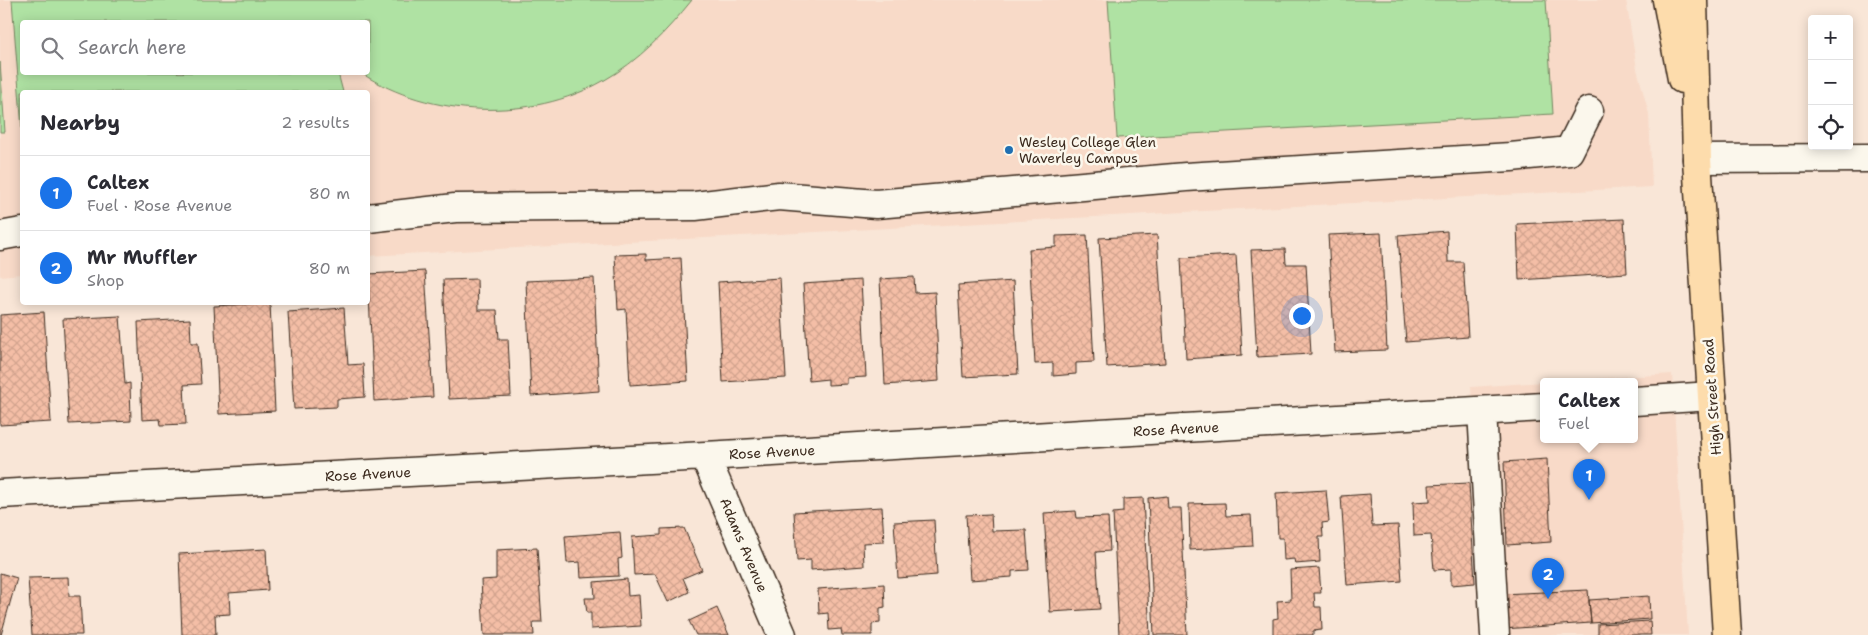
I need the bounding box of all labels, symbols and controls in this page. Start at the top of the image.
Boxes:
map controls [1808,15,1853,150]
button: + [1808,15,1853,60]
search box [20,20,370,75]
icon: search [38,34,66,62]
text: Search here [78,35,187,60]
button: − [1808,60,1853,105]
button: locate [1808,105,1853,150]
text: Nearby [40,109,120,137]
text: 2 results [281,112,350,133]
place label: Wesley College Glen Waverley Campus [1019,133,1156,167]
marker: Wesley College Glen Waverley Campus [1003,144,1015,156]
text: Caltex [87,170,149,195]
text: 1 [52,183,60,204]
text: 80 m [309,183,350,204]
text: Fuel · Rose Avenue [87,195,232,216]
text: Mr Muffler [87,245,197,270]
text: 2 [50,258,62,279]
text: 80 m [309,258,350,279]
text: Shop [87,270,124,291]
your location [1289,303,1315,329]
street label: High Street Road [1699,338,1725,456]
popup [1540,378,1638,443]
text: Caltex [1558,388,1620,413]
text: Fuel [1558,413,1589,434]
street label: Rose Avenue [1132,418,1220,440]
street label: Rose Avenue [728,441,816,463]
pin: 1 [1573,459,1605,500]
street label: Rose Avenue [324,463,412,485]
street label: Adams Avenue [716,495,772,595]
pin: 2 [1532,558,1564,599]

